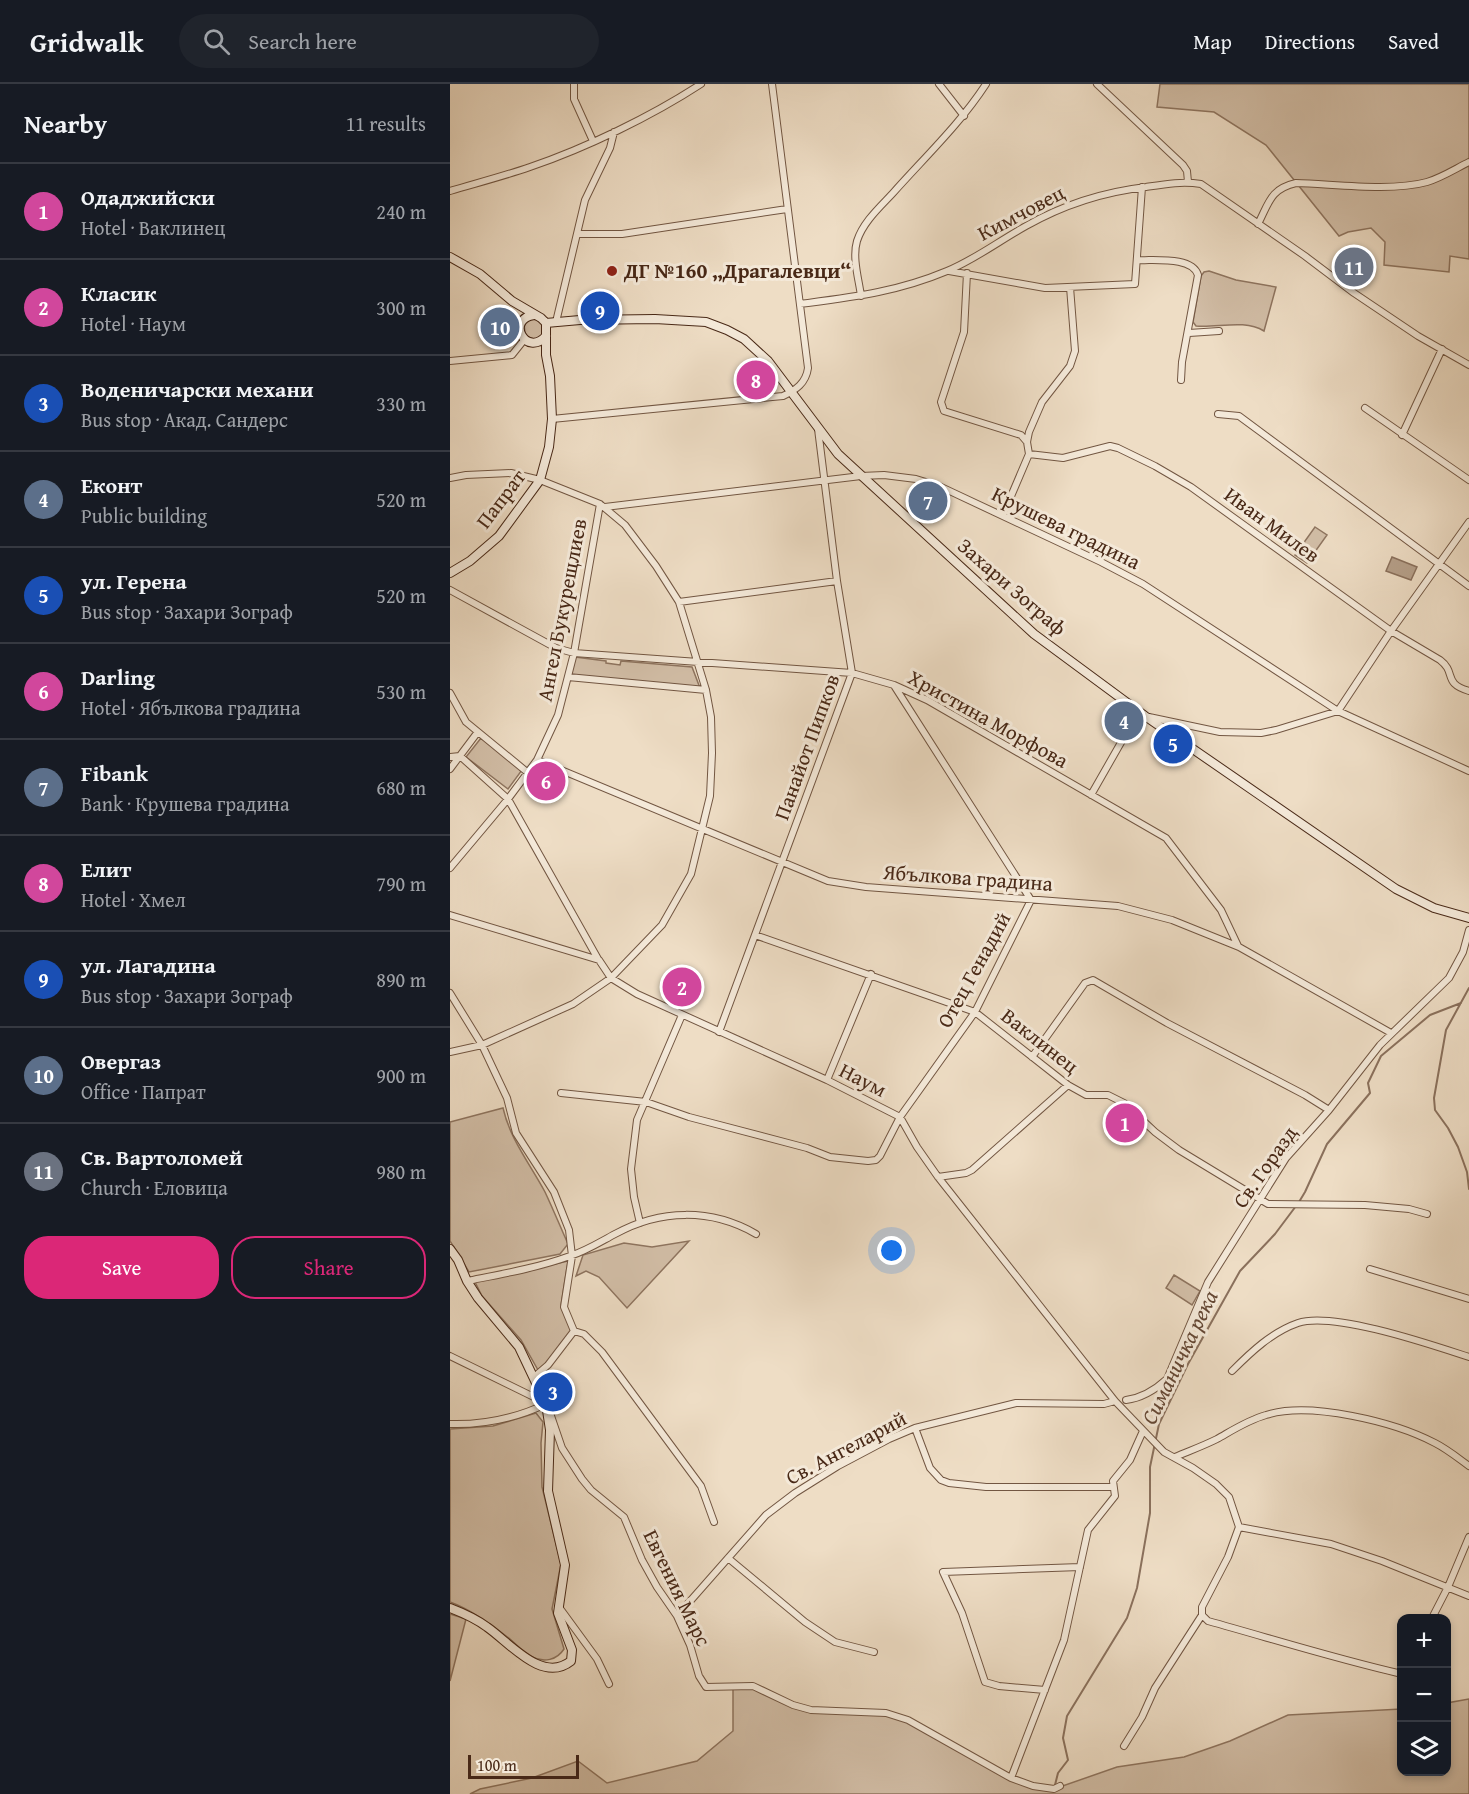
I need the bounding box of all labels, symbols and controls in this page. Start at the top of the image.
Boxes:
search box [179,14,599,68]
text: Gridwalk [30,21,143,62]
icon: search [200,25,233,58]
text: Search here [248,25,357,57]
text: Map [1193,26,1232,57]
text: Directions [1265,26,1355,57]
text: Saved [1388,26,1439,57]
text: Nearby [24,104,107,143]
text: 11 results [346,109,426,138]
street label: Кимчовец [972,177,1070,248]
text: Одаджийски [81,181,215,213]
text: 1 [38,197,49,226]
text: 240 m [376,197,426,226]
text: Hotel · Ваклинец [81,213,225,242]
pin: 11 [1334,244,1374,290]
place label: ДГ №160 „Драгалевци“ [623,255,851,286]
marker: ДГ №160 „Драгалевци“ [605,264,619,278]
text: Класик [81,277,157,309]
pin: 9 [580,288,620,334]
text: 2 [38,293,49,322]
text: 300 m [376,293,426,322]
pin: 10 [481,304,520,350]
text: Hotel · Наум [81,309,186,338]
pin: 8 [736,358,776,402]
text: Воденичарски механи [81,373,314,405]
text: 3 [38,389,49,418]
text: 330 m [376,389,426,418]
text: Bus stop · Акад. Сандерс [81,405,288,434]
street label: Папрат [468,463,533,535]
text: Еконт [81,469,142,501]
pin: 7 [908,478,948,524]
street label: Крушева градина [987,478,1146,577]
street label: Иван Милев [1218,479,1327,570]
text: 4 [38,485,49,514]
text: 520 m [376,485,426,514]
text: Public building [81,501,207,530]
street label: Ангел Букурещлиев [529,516,594,704]
street label: Захари Зограф [951,530,1074,643]
text: ул. Герена [81,565,187,597]
text: 5 [38,581,49,610]
text: 520 m [376,581,426,610]
text: Bus stop · Захари Зограф [81,597,293,626]
text: Darling [81,661,155,693]
street label: Христина Морфова [902,662,1074,776]
street label: Панайот Пипков [766,669,847,824]
text: 6 [38,677,49,706]
text: 530 m [376,677,426,706]
text: Hotel · Ябълкова градина [81,693,300,722]
pin: 4 [1104,698,1144,744]
pin: 5 [1154,722,1192,766]
text: Fibank [81,757,148,789]
pin: 6 [526,758,566,804]
text: 7 [38,773,49,802]
text: 680 m [376,773,426,802]
text: Bank · Крушева градина [81,789,289,818]
text: Елит [81,853,131,885]
street label: Ябълкова градина [881,856,1054,899]
text: 8 [38,869,49,898]
text: 790 m [376,869,426,898]
text: Hotel · Хмел [81,885,186,914]
street label: Отец Генадий [929,906,1018,1033]
text: ул. Лагадина [81,949,216,981]
pin: 2 [662,964,702,1010]
text: 9 [38,965,49,994]
text: 890 m [376,965,426,994]
text: Bus stop · Захари Зограф [81,981,293,1010]
street label: Ваклинец [995,1000,1086,1081]
text: Овергаз [81,1045,161,1077]
street label: Наум [834,1054,892,1105]
text: 10 [33,1061,54,1090]
text: 900 m [376,1061,426,1090]
text: Office · Папрат [81,1077,206,1106]
pin: 1 [1106,1100,1144,1146]
street label: Св. Горазд [1225,1119,1305,1214]
text: Св. Вартоломей [81,1141,243,1173]
text: 11 [33,1157,54,1186]
text: 980 m [376,1157,426,1186]
text: Church · Еловица [81,1173,228,1202]
button: Save [24,1236,219,1299]
button: Share [231,1236,426,1299]
your location [877,1236,906,1265]
water label: Симаничка река [1133,1285,1225,1429]
pin: 3 [534,1370,572,1414]
street label: Св. Ангеларий [780,1403,912,1492]
street label: Евгения Марс [636,1524,719,1651]
map controls [1397,1614,1451,1776]
button: + [1397,1614,1451,1668]
button: − [1397,1668,1451,1722]
button: layers [1397,1722,1451,1776]
scale bar [468,1752,579,1780]
text: 100 m [477,1753,517,1777]

